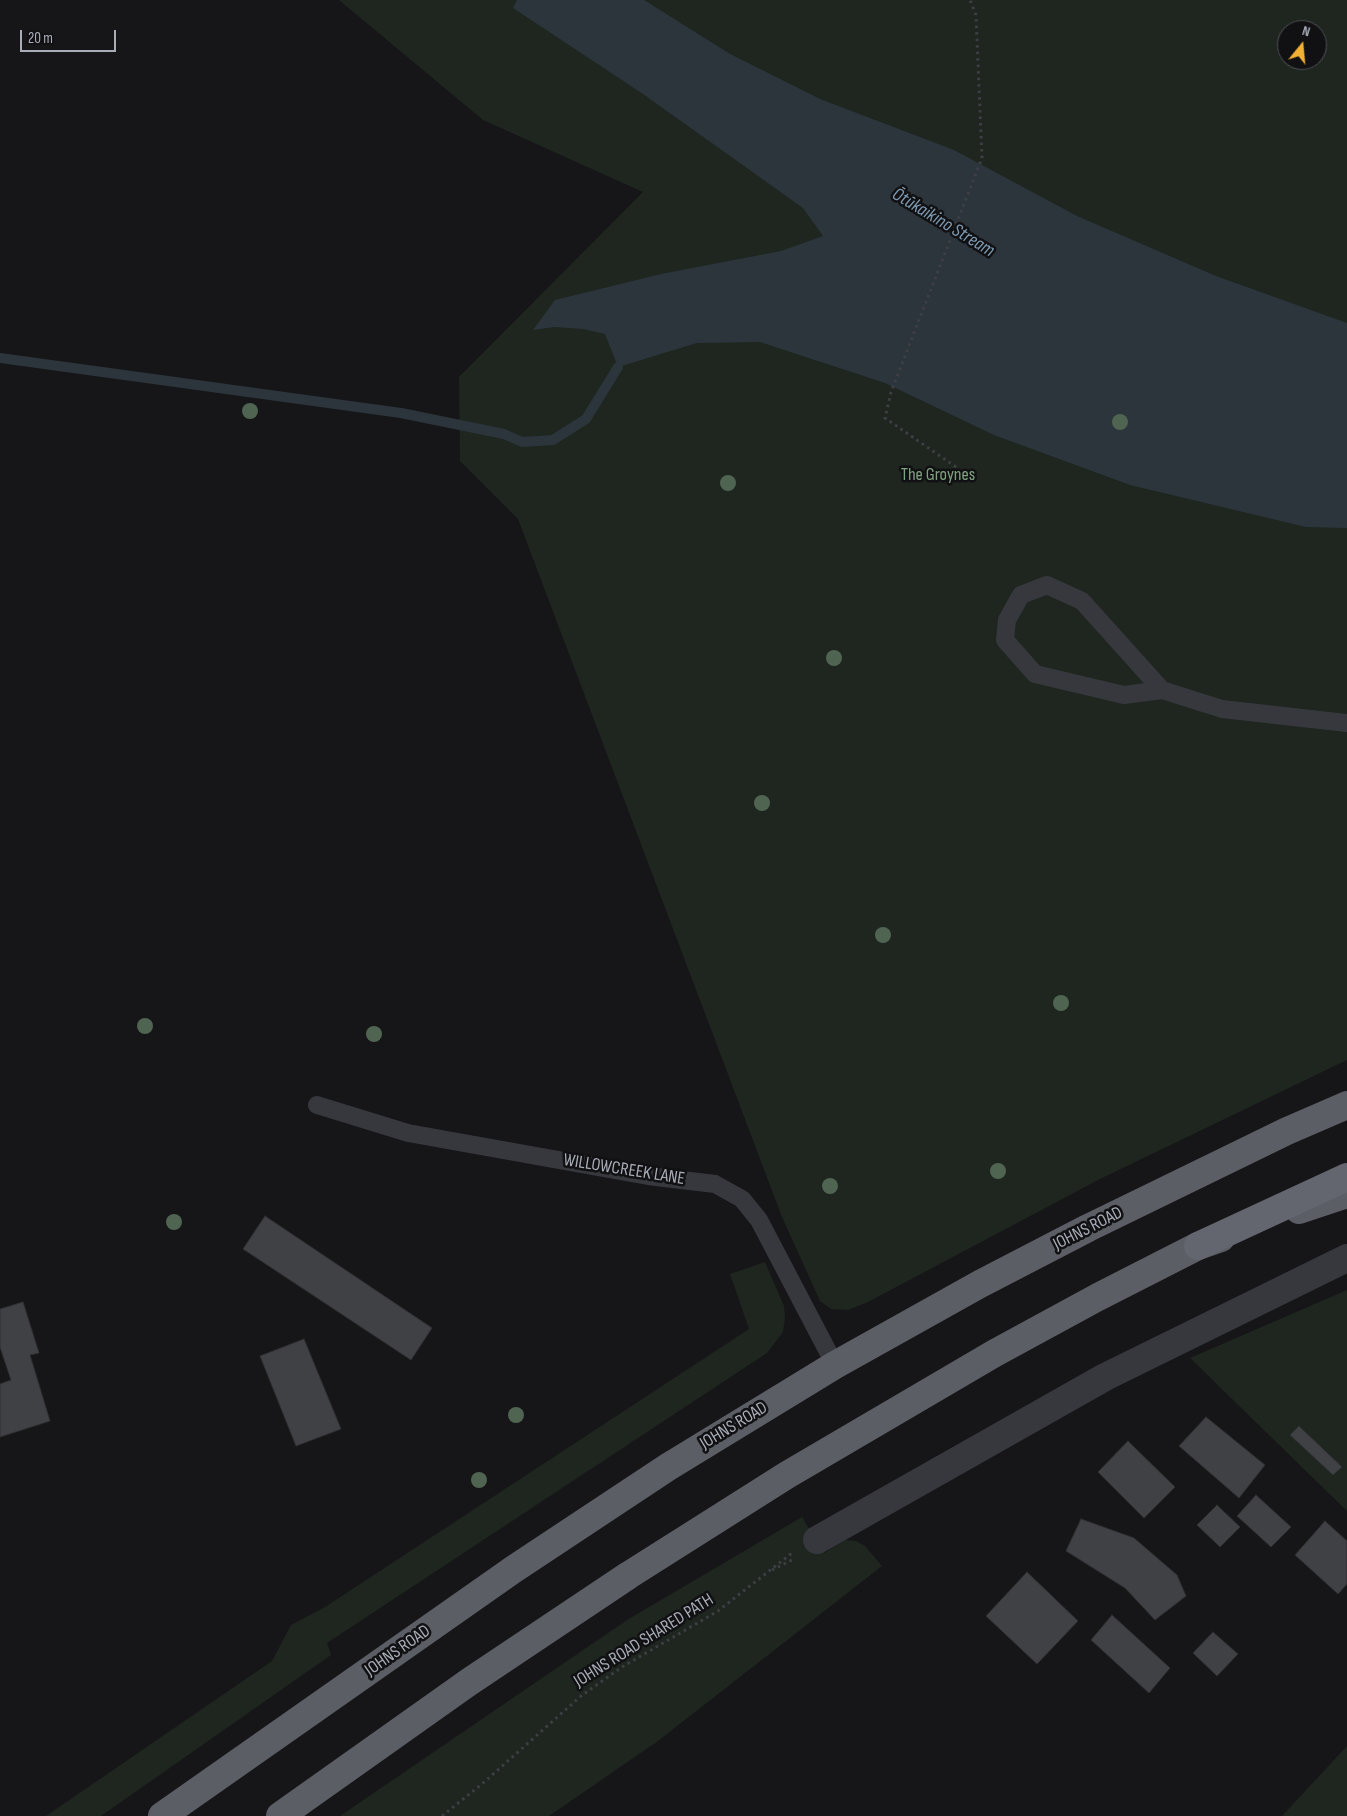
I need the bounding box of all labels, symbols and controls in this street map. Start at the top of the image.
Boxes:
scale bar [22,20,119,52]
north arrow [1277,20,1327,70]
text: N [1300,22,1312,40]
text: 20 m [28,29,53,48]
water label: Ōtūkaikino Stream [888,183,998,263]
park label: The Groynes [901,464,975,486]
street label: WILLOWCREEK LANE [562,1150,686,1190]
street label: JOHNS ROAD [1050,1202,1126,1256]
street label: JOHNS ROAD [696,1397,772,1455]
street label: JOHNS ROAD SHARED PATH [570,1589,718,1693]
street label: JOHNS ROAD [361,1621,435,1681]

